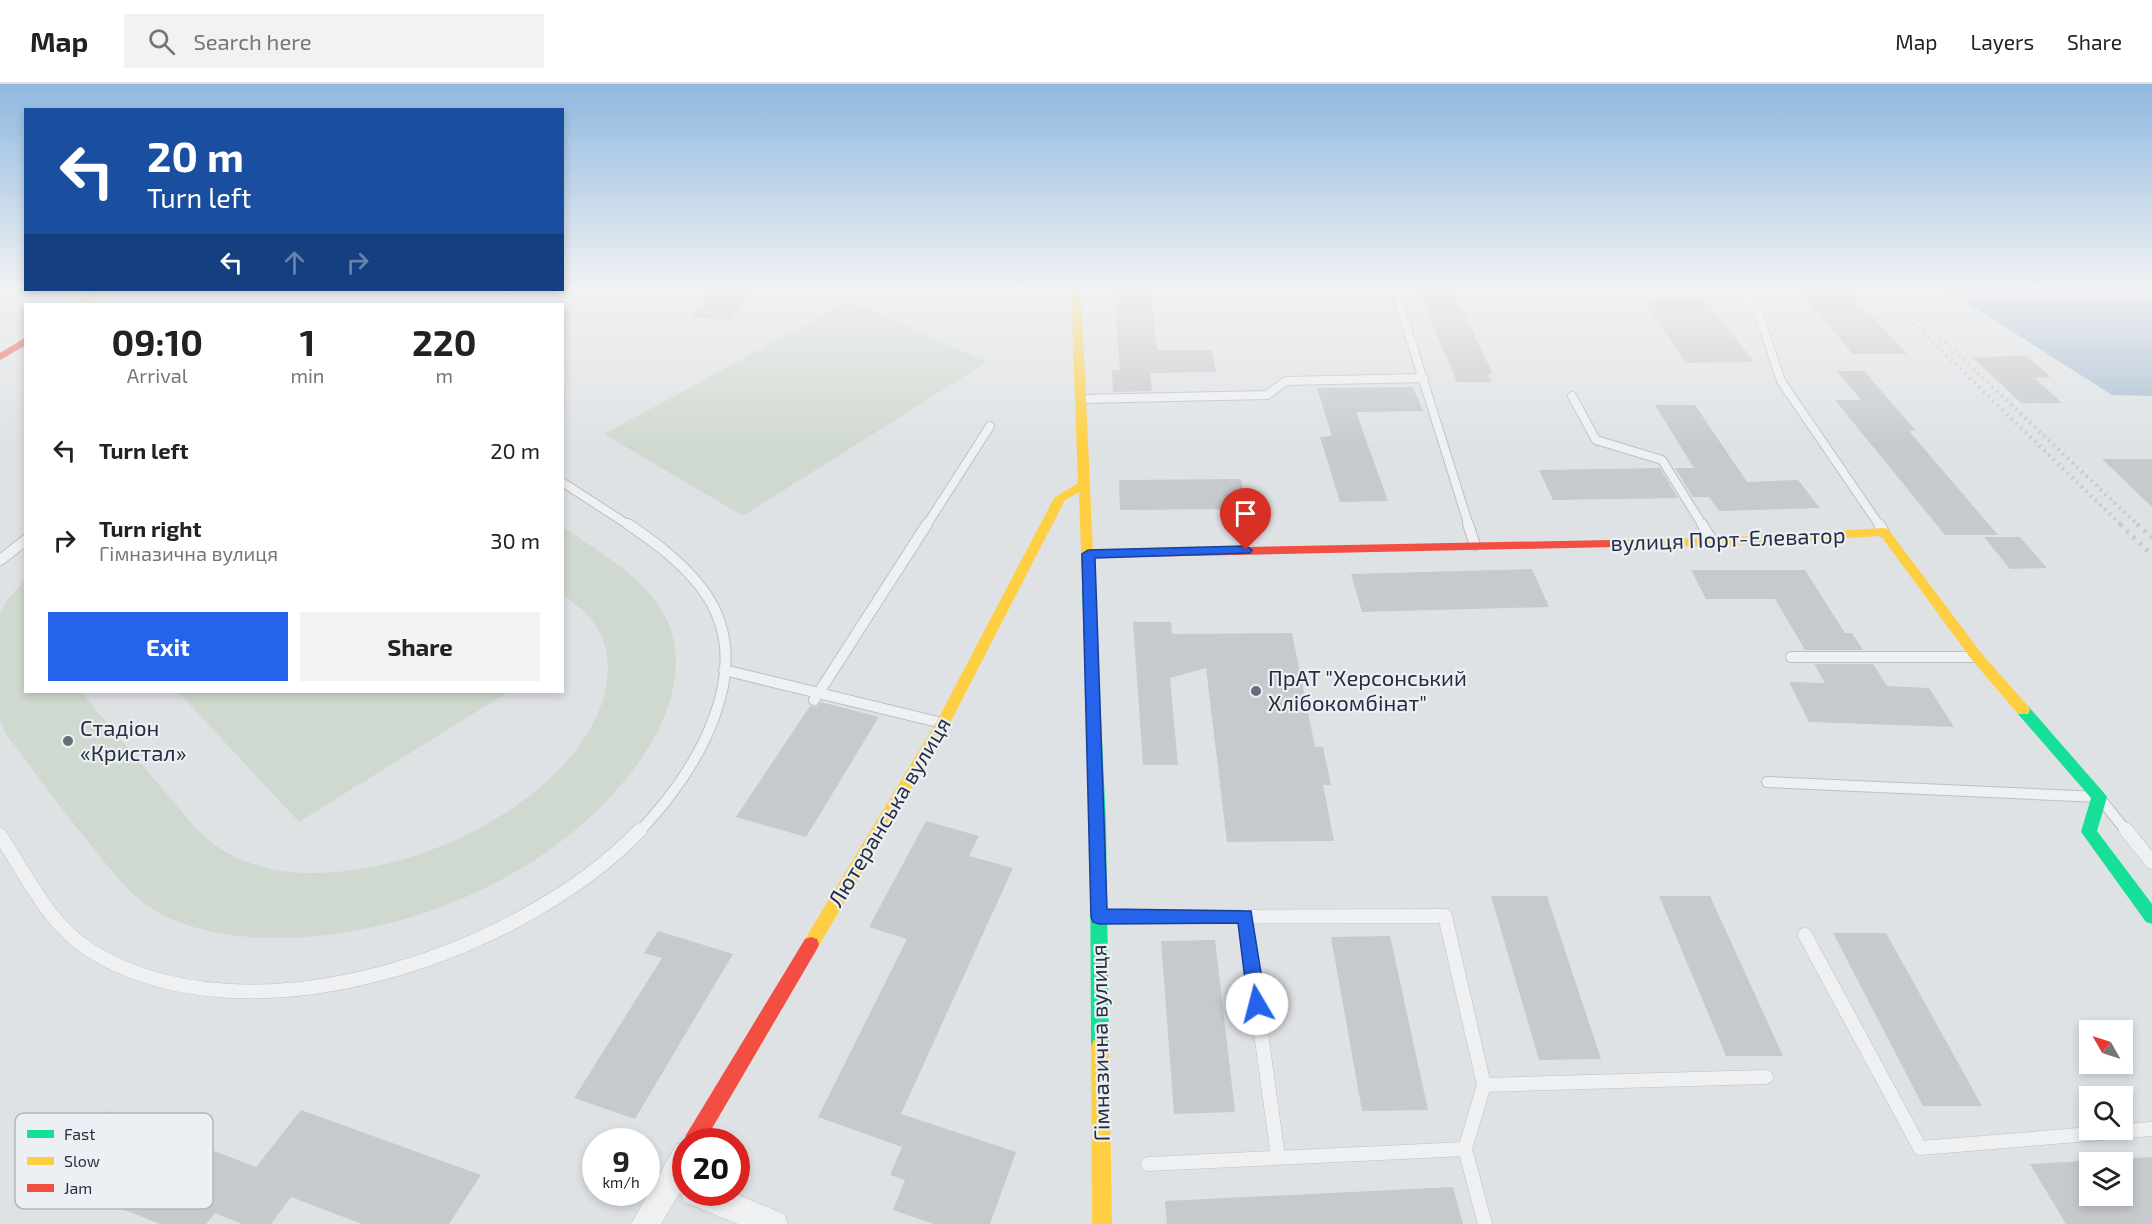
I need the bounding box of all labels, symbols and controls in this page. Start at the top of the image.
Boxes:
search box [124,14,544,68]
text: Map [30,24,88,58]
icon: search [145,25,178,58]
text: Search here [193,28,312,54]
text: Map [1895,29,1937,54]
text: Layers [1970,29,2034,54]
text: Share [2067,29,2122,54]
text: 20 m [147,130,244,180]
icon: left [48,132,126,210]
text: Turn left [147,181,251,213]
icon: left [215,246,248,279]
icon: ahead [278,246,311,279]
icon: right [341,246,374,279]
text: 09:10 [111,320,203,363]
text: 1 [300,320,315,363]
text: 220 [412,320,477,363]
text: Arrival [127,363,188,387]
text: min [290,363,325,387]
text: m [435,363,453,387]
icon: left [48,434,81,467]
text: Turn left [99,437,188,463]
text: 20 m [490,437,540,463]
pin [1220,488,1271,550]
icon: arrive [1229,497,1262,530]
text: Turn right [99,515,201,541]
street label: вулиця Порт-Елеватор [1610,521,1846,556]
icon: right [48,524,81,557]
text: 30 m [490,527,540,553]
text: Гімназична вулиця [99,541,278,565]
button: Exit [48,612,288,681]
button: Share [300,612,540,681]
place label: ПрАТ "Херсонський Хлібокомбінат" [1268,664,1467,715]
marker: ПрАТ "Херсонський Хлібокомбінат" [1249,684,1263,698]
street label: Лютеранська вулиця [821,712,956,911]
place label: Стадіон «Кристал» [80,714,186,765]
marker: Стадіон «Кристал» [61,734,75,748]
street label: Гімназична вулиця [1084,944,1115,1142]
position arrow [1225,972,1289,1036]
north arrow [2079,1020,2133,1074]
map controls [2079,1020,2133,1206]
button: search [2079,1086,2133,1140]
legend [15,1113,213,1209]
text: Fast [64,1124,95,1143]
speed limit sign: 20 [672,1128,750,1206]
text: 9 [612,1142,630,1178]
text: Slow [64,1151,100,1170]
button: layers [2079,1152,2133,1206]
text: km/h [602,1173,640,1191]
text: Jam [64,1178,92,1197]

